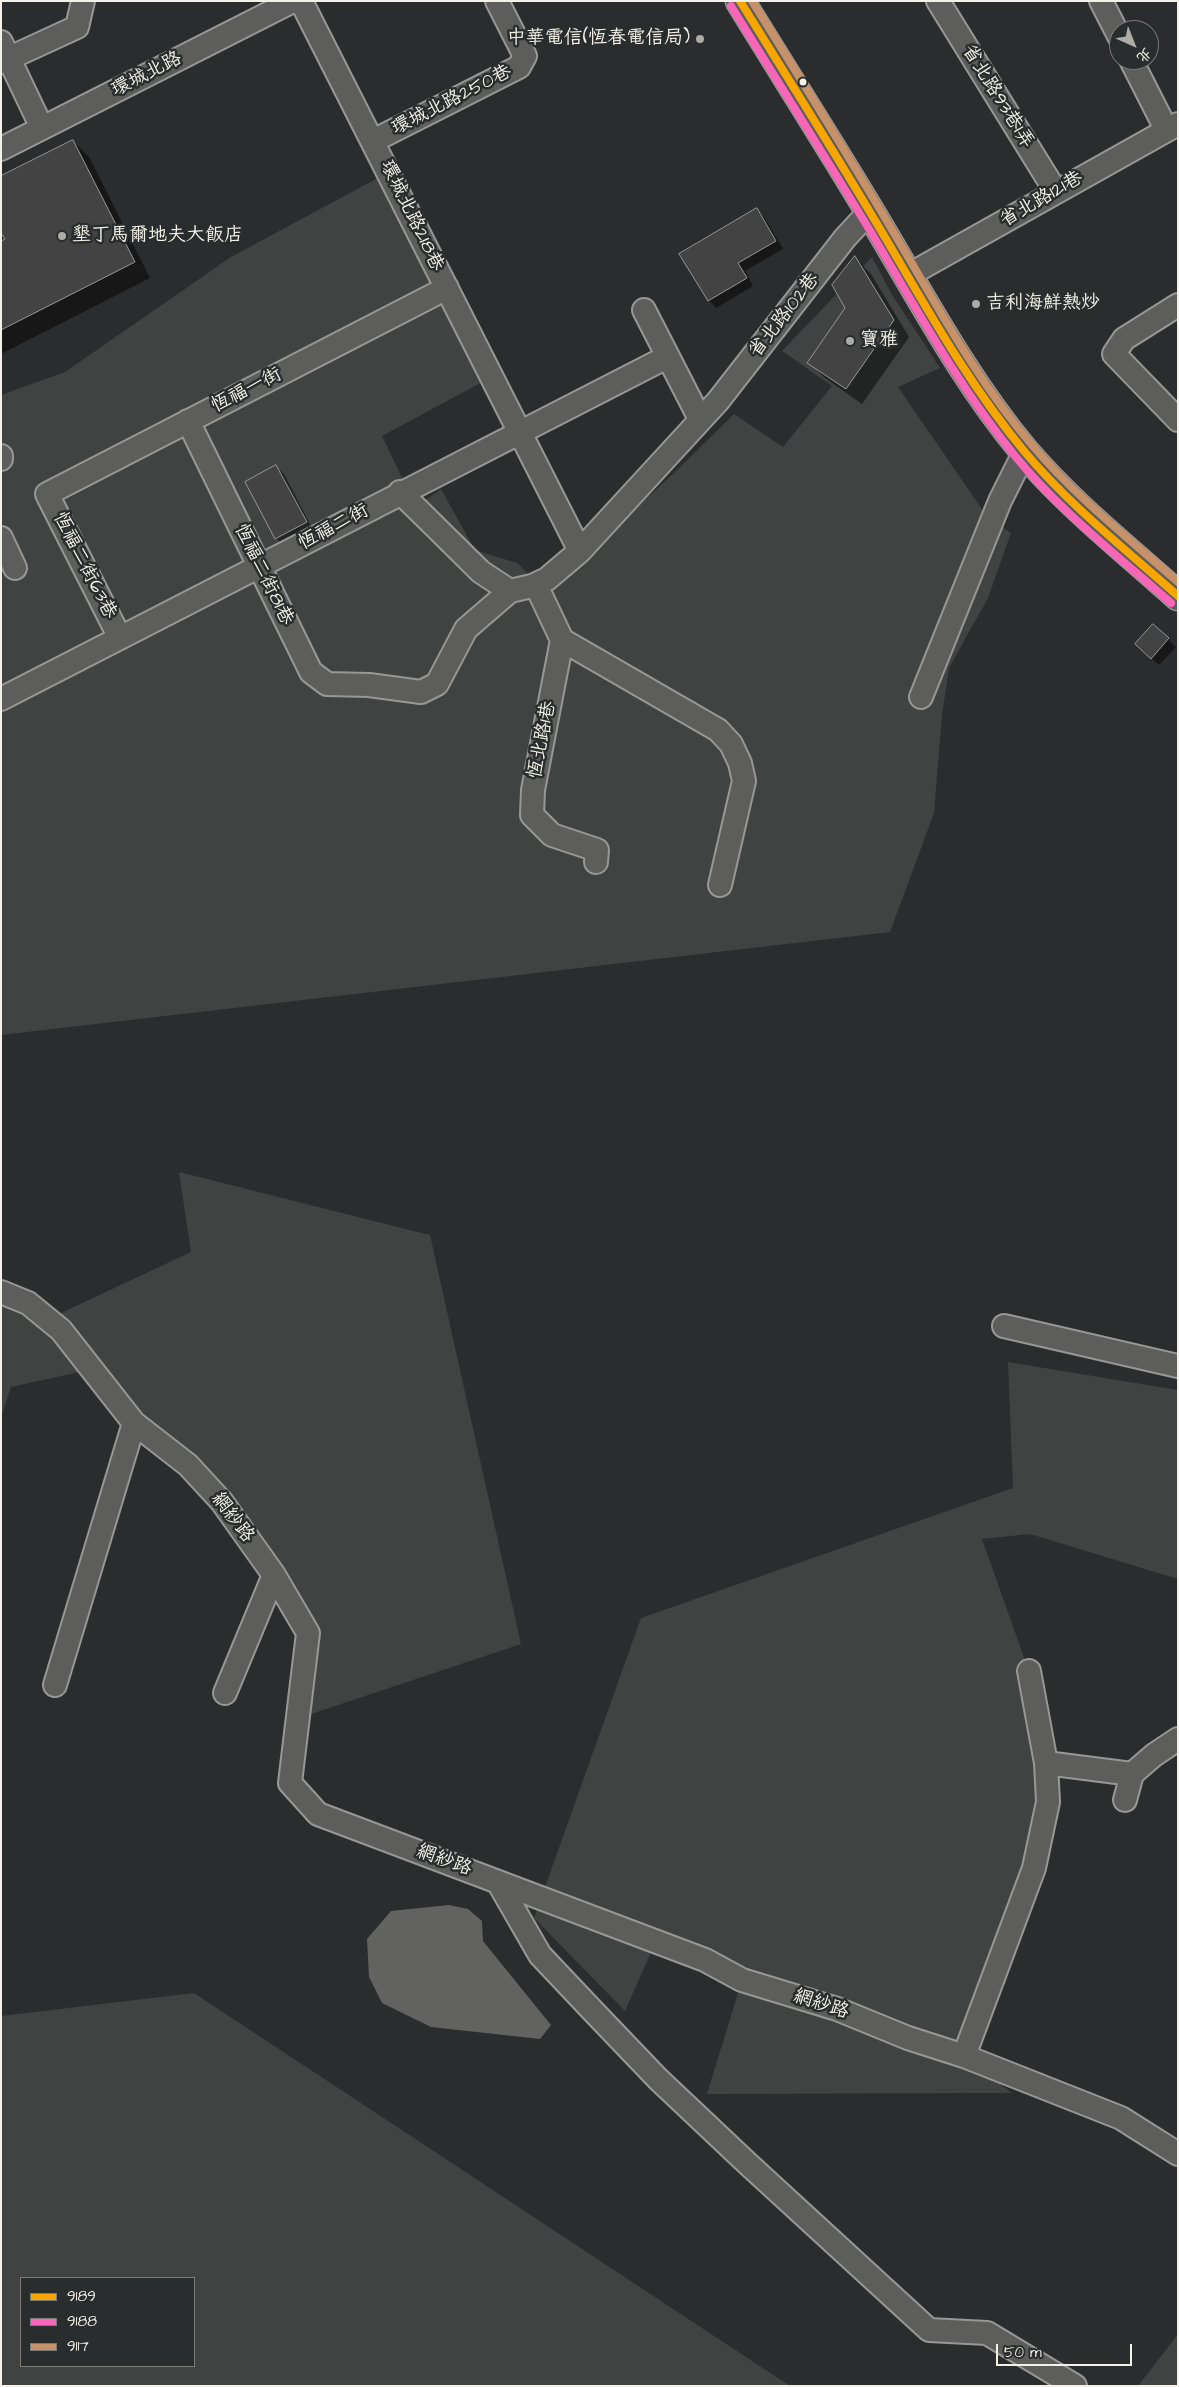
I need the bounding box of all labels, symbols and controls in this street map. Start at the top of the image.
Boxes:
north arrow [1109,20,1159,70]
place label: 中華電信(恆春電信局) [507,28,690,50]
marker: 中華電信(恆春電信局) [694,33,706,45]
street label: 省北路93巷1弄 [956,41,1038,153]
text: 北 [1132,43,1156,67]
street label: 環城北路 [108,48,186,102]
street label: 環城北路250巷 [388,61,516,141]
unlabelled marker [798,77,808,87]
street label: 環城北路218巷 [374,157,448,275]
street label: 省北路121巷 [997,167,1087,233]
place label: 墾丁馬爾地夫大飯店 [72,225,243,247]
marker: 墾丁馬爾地夫大飯店 [56,230,68,242]
street label: 省北路102巷 [745,269,825,363]
place label: 吉利海鮮熱炒 [986,293,1100,315]
marker: 吉利海鮮熱炒 [970,298,982,310]
place label: 寶雅 [860,330,898,352]
marker: 寶雅 [844,335,856,347]
street label: 恆福一街 [208,364,286,418]
street label: 恆福二街 [295,500,373,556]
street label: 恆福二街63巷 [47,509,121,623]
street label: 恆福二街81巷 [229,521,297,629]
street label: 恆北路1巷 [524,699,562,781]
street label: 網紗路 [206,1488,258,1548]
street label: 網紗路 [413,1841,475,1881]
street label: 網紗路 [790,1985,852,2025]
legend [20,2277,195,2367]
text: 9189 [67,2286,96,2307]
text: 9188 [67,2311,97,2332]
scale bar [999,2334,1135,2366]
text: 9117 [67,2336,89,2357]
text: 50 m [1004,2342,1042,2363]

